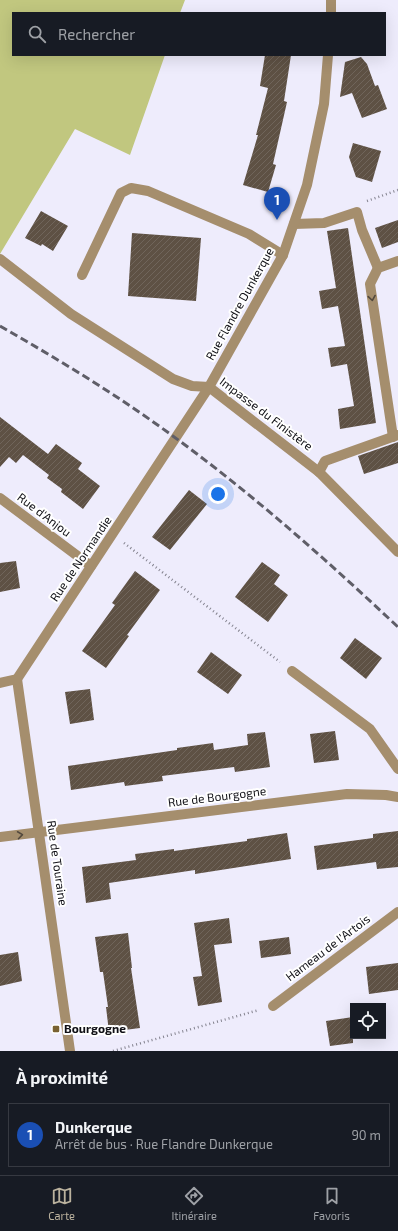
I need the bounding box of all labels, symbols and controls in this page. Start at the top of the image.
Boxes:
search box [12,12,386,56]
icon: search [26,23,48,45]
text: Rechercher [58,25,135,43]
pin: 1 [264,187,290,220]
street label: Rue Flandre Dunkerque [202,245,276,362]
one-way arrow [367,295,376,301]
street label: Impasse du Finistère [217,374,316,453]
your location [208,484,228,504]
street label: Rue d'Anjou [14,490,74,540]
street label: Rue de Normandie [46,513,114,604]
street label: Rue de Bourgogne [167,783,267,809]
street label: Rue de Touraine [45,819,71,907]
one-way arrow [17,830,23,839]
street label: Hameau de l'Artois [283,911,372,983]
map controls [350,1003,386,1039]
button: locate [350,1003,386,1039]
place label: Bourgogne [64,1021,126,1035]
marker: Bourgogne [51,1024,61,1034]
text: À proximité [16,1067,108,1087]
text: Dunkerque [55,1118,132,1136]
text: 1 [27,1127,33,1143]
text: 90 m [351,1127,381,1143]
text: Arrêt de bus · Rue Flandre Dunkerque [55,1136,273,1152]
tab: Carte [48,1185,75,1222]
tab: Itinéraire [171,1185,217,1222]
tab: Favoris [313,1185,350,1222]

